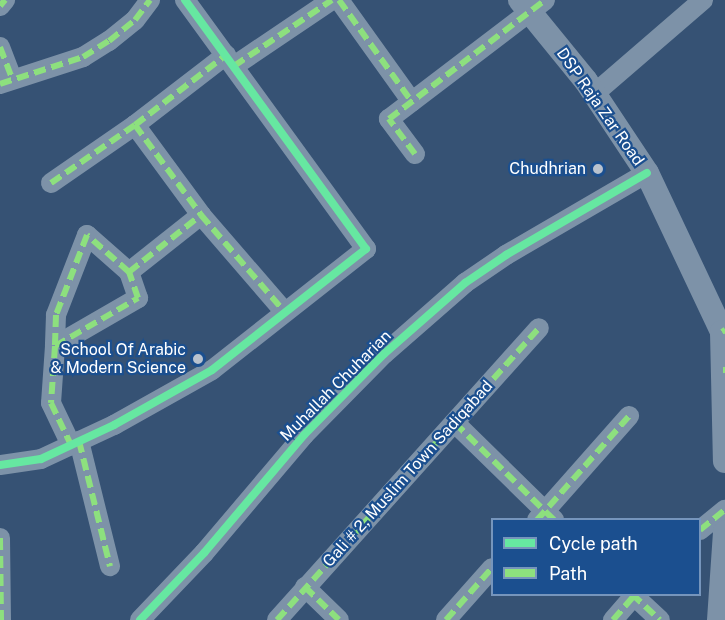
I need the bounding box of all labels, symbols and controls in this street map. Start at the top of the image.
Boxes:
street label: DSP Raja Zar Road [552,44,648,170]
place label: Chudhrian [509,159,586,179]
marker: Chudhrian [591,162,605,176]
street label: Muhallah Chuharian [277,327,395,445]
place label: School Of Arabic & Modern Science [50,340,186,378]
marker: School Of Arabic & Modern Science [191,352,205,366]
street label: Gali # 2, Muslim Town Sadiqabad [319,377,497,571]
legend [491,518,701,596]
text: Cycle path [549,533,638,554]
text: Path [549,563,587,584]

